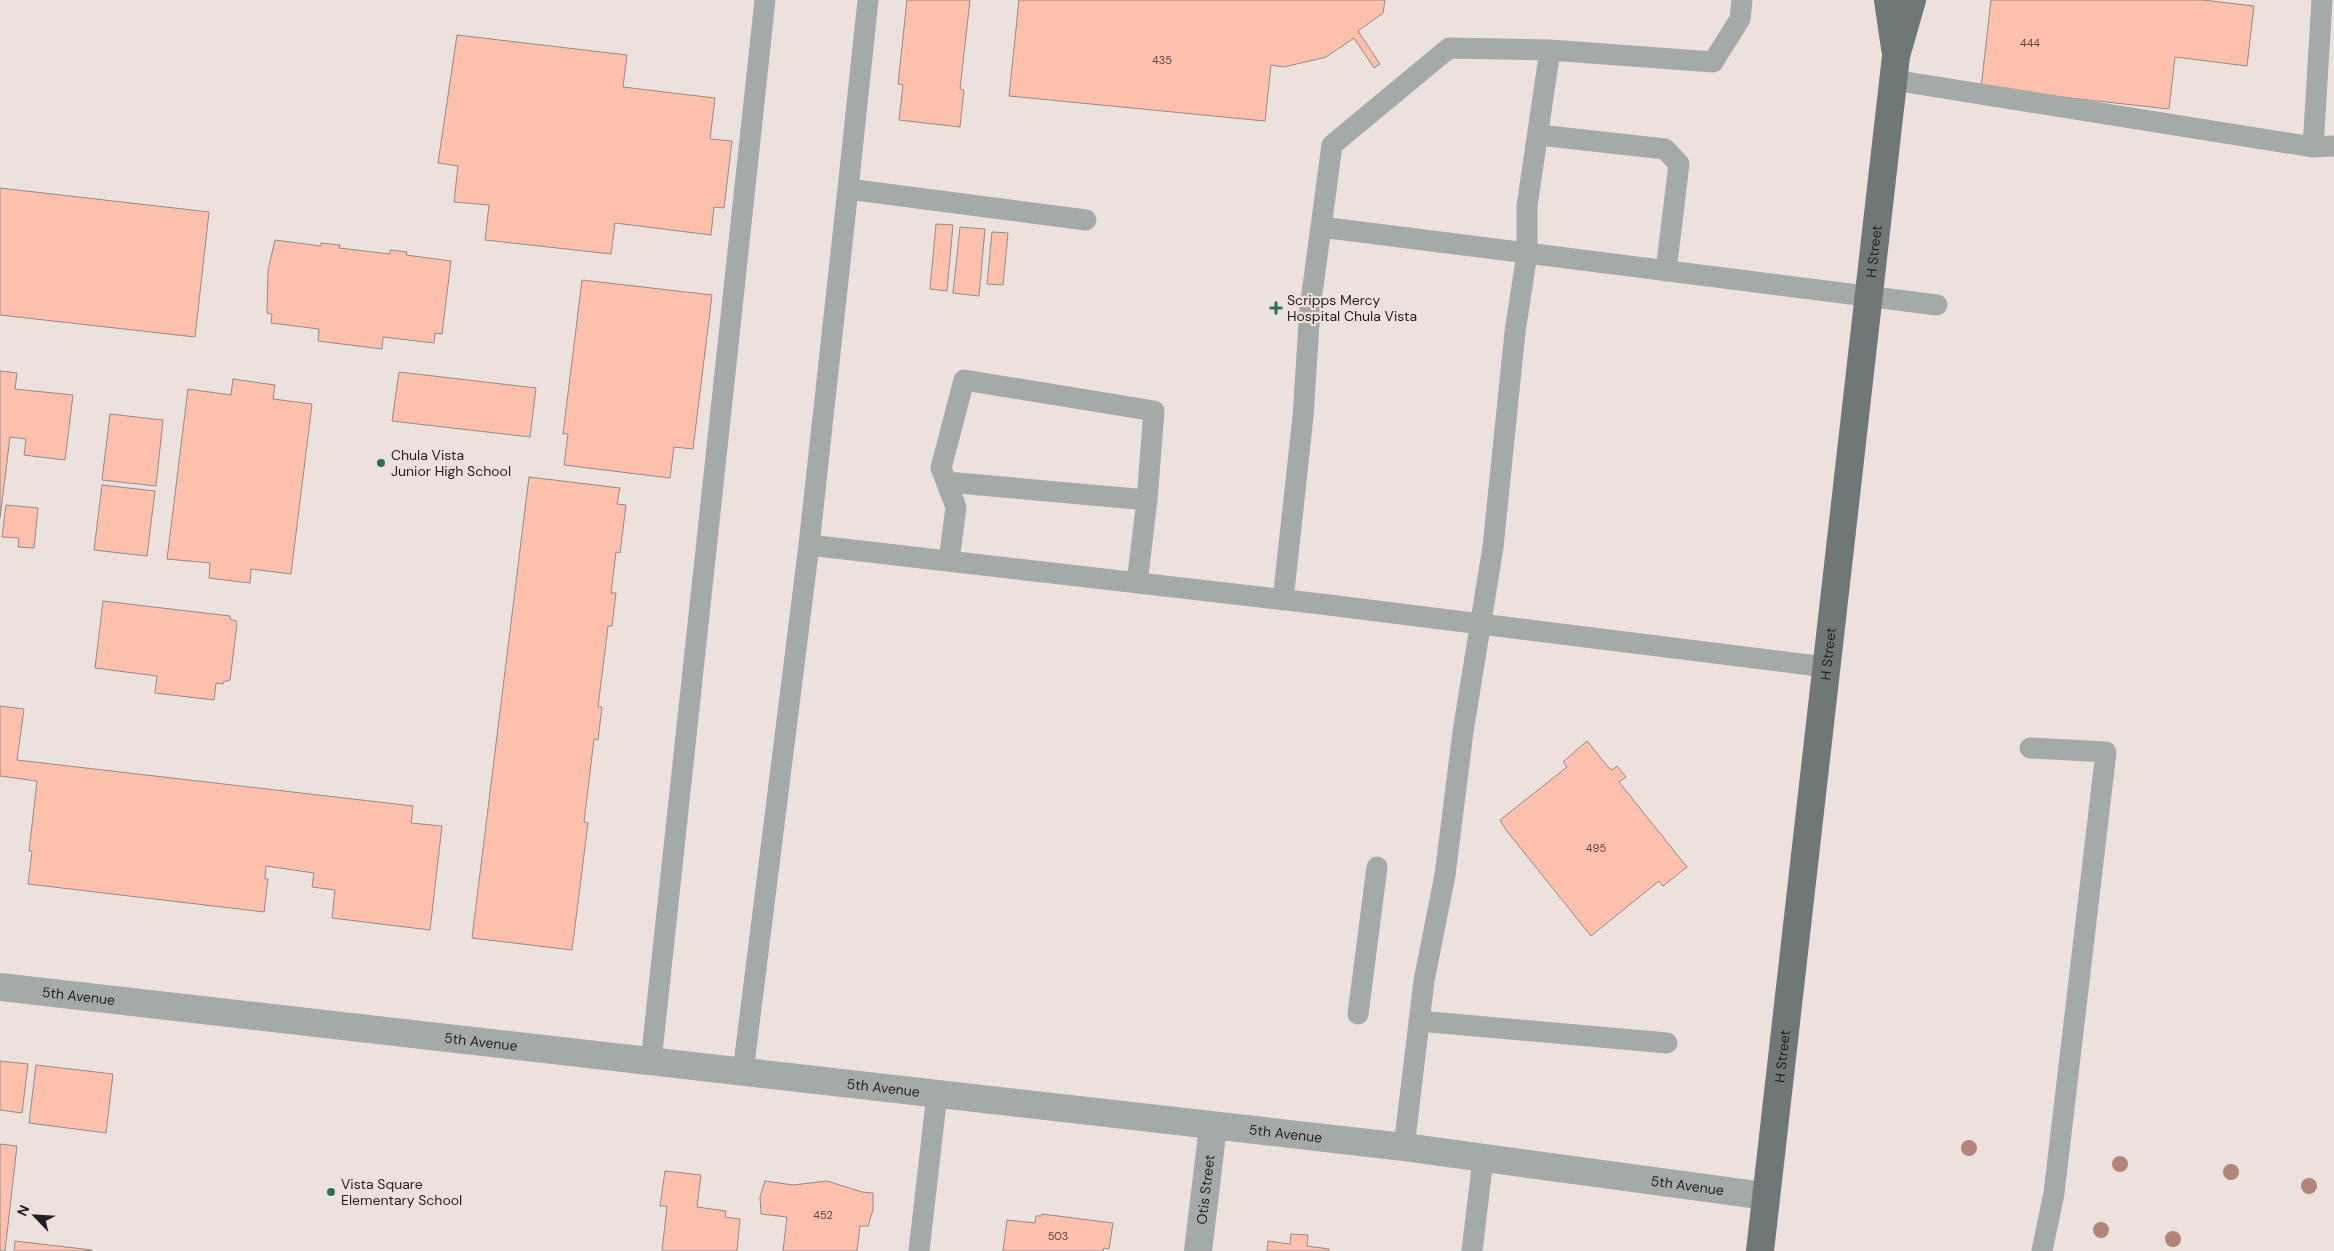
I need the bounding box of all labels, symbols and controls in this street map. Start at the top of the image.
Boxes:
house number: 444 [2020,36,2040,50]
house number: 435 [1152,53,1172,67]
street label: H Street [1862,224,1886,279]
place label: Scripps Mercy Hospital Chula Vista [1287,291,1417,325]
marker: Scripps Mercy Hospital Chula Vista [1269,301,1283,315]
place label: Chula Vista Junior High School [391,446,511,480]
marker: Chula Vista Junior High School [375,457,387,469]
street label: H Street [1816,627,1840,681]
house number: 495 [1586,841,1606,855]
street label: 5th Avenue [41,983,116,1009]
street label: 5th Avenue [443,1029,518,1055]
street label: H Street [1770,1029,1794,1084]
street label: 5th Avenue [846,1075,921,1101]
street label: 5th Avenue [1248,1120,1323,1147]
street label: Otis Street [1192,1154,1219,1225]
street label: 5th Avenue [1650,1172,1725,1199]
place label: Vista Square Elementary School [341,1175,462,1209]
marker: Vista Square Elementary School [325,1186,337,1198]
north arrow [10,1191,60,1241]
text: N [13,1202,34,1219]
house number: 452 [813,1208,833,1222]
house number: 503 [1048,1229,1068,1243]

